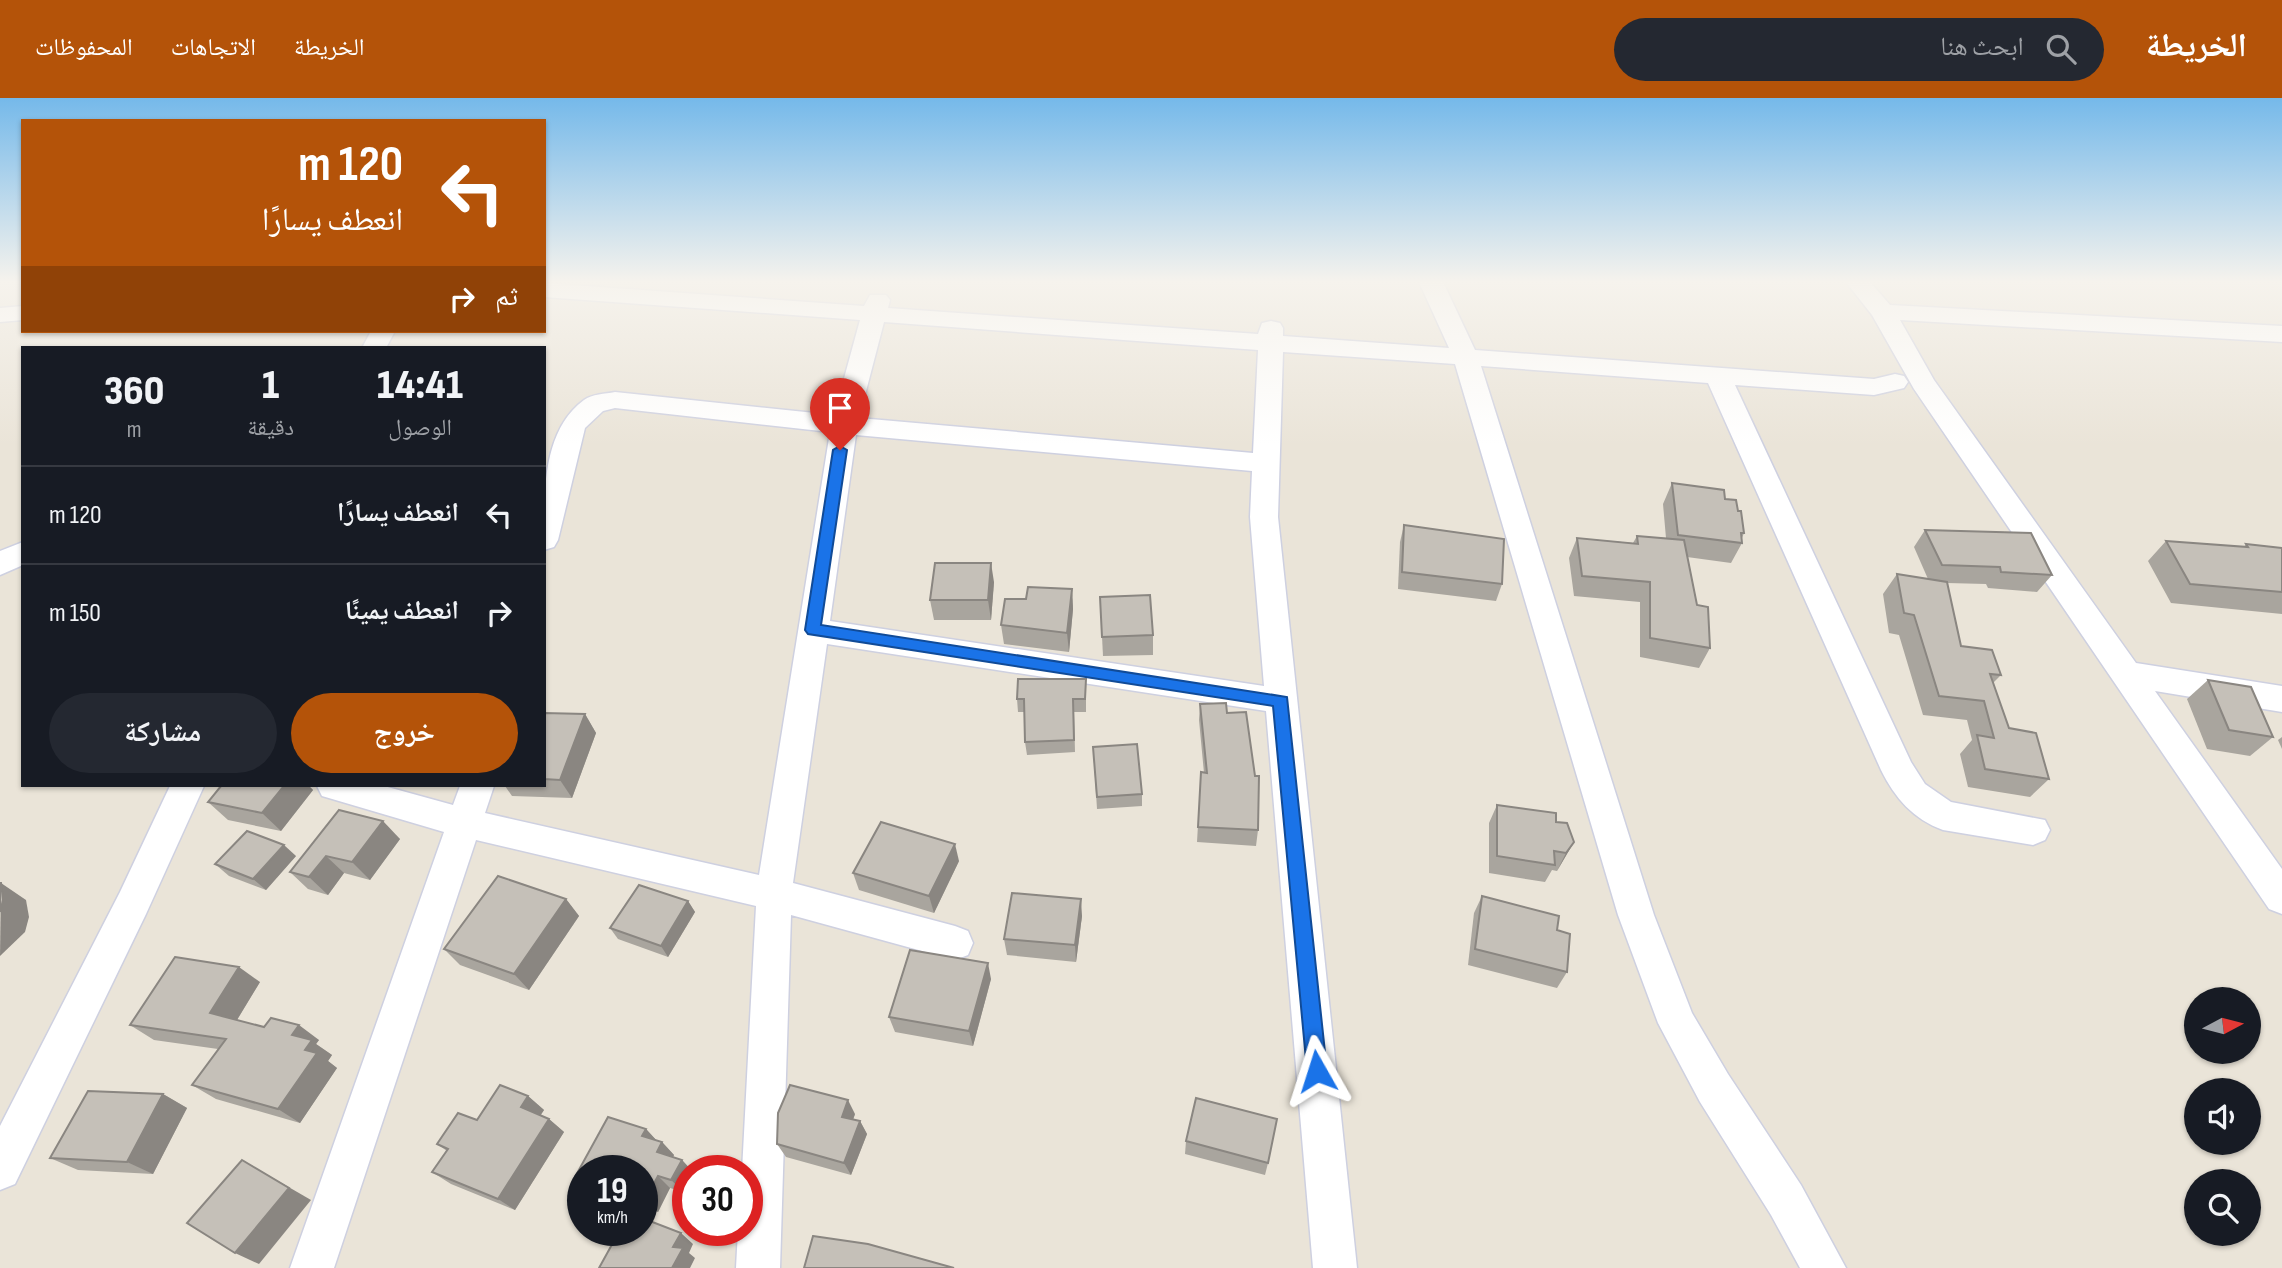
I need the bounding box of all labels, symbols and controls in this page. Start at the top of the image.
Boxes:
search box [1614,18,2104,81]
text: الخريطة [2146,26,2247,66]
icon: search [2042,30,2080,68]
text: ابحث هنا [1940,32,2024,63]
text: المحفوظات [35,33,133,62]
text: الاتجاهات [171,33,256,62]
text: الخريطة [294,33,365,62]
text: 120 m [298,136,403,195]
icon: left [427,147,518,238]
text: انعطف يسارًا [262,201,403,240]
icon: right [443,280,481,318]
text: ثم [495,282,518,313]
text: 1 [262,360,279,411]
text: 14:41 [377,360,463,411]
text: 360 [104,366,164,417]
pin [810,378,870,450]
icon: arrive [821,389,859,427]
text: دقيقة [247,414,294,442]
text: الوصول [388,414,452,442]
text: m [127,416,142,444]
icon: left [480,496,518,534]
text: انعطف يسارًا [337,498,459,529]
text: 120 m [49,500,102,531]
icon: right [480,594,518,632]
text: انعطف يمينًا [345,596,459,627]
text: 150 m [49,598,101,629]
button: مشاركة [49,693,277,773]
button: خروج [291,693,518,773]
north arrow [2184,987,2261,1064]
map controls [2184,987,2261,1246]
position arrow [1280,1034,1354,1108]
button: sound [2184,1078,2261,1155]
speed limit sign: 30 [672,1155,763,1246]
button: search [2184,1169,2261,1246]
text: 19 [597,1170,628,1213]
text: km/h [597,1207,628,1228]

